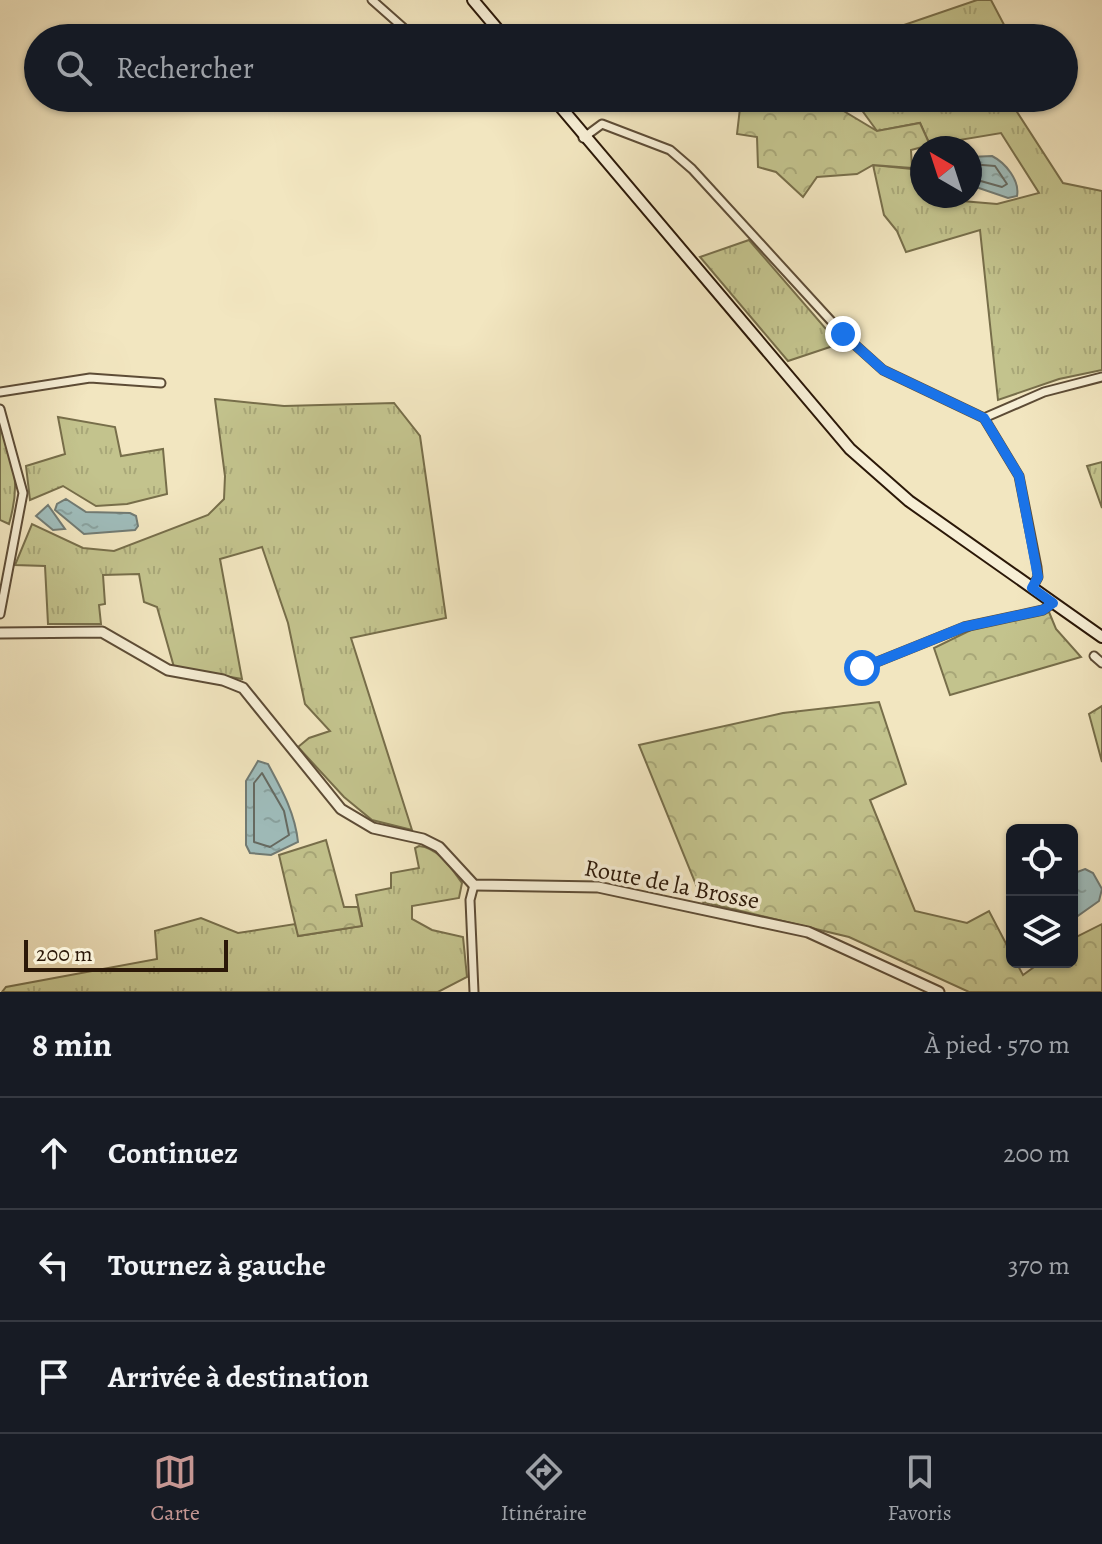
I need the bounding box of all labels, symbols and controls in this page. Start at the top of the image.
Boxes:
search box [24,24,1078,112]
icon: search [52,46,96,90]
text: Rechercher [116,48,254,88]
north arrow [910,136,982,208]
route end [825,316,861,352]
route start [844,650,880,686]
map controls [1006,824,1078,968]
button: locate [1006,824,1078,896]
street label: Route de la Brosse [582,851,762,917]
button: layers [1006,896,1078,968]
scale bar [24,936,228,972]
text: 200 m [36,939,93,969]
text: 8 min [32,1021,112,1068]
text: À pied · 570 m [925,1027,1070,1062]
icon: ahead [32,1131,76,1175]
text: Continuez [108,1133,238,1173]
text: 200 m [1003,1136,1070,1171]
icon: left [32,1243,76,1287]
text: Tournez à gauche [108,1245,326,1285]
text: 370 m [1008,1248,1070,1283]
icon: arrive [32,1355,76,1399]
text: Arrivée à destination [108,1357,369,1397]
tab: Carte [150,1450,200,1528]
tab: Itinéraire [501,1450,587,1528]
tab: Favoris [888,1450,952,1528]

